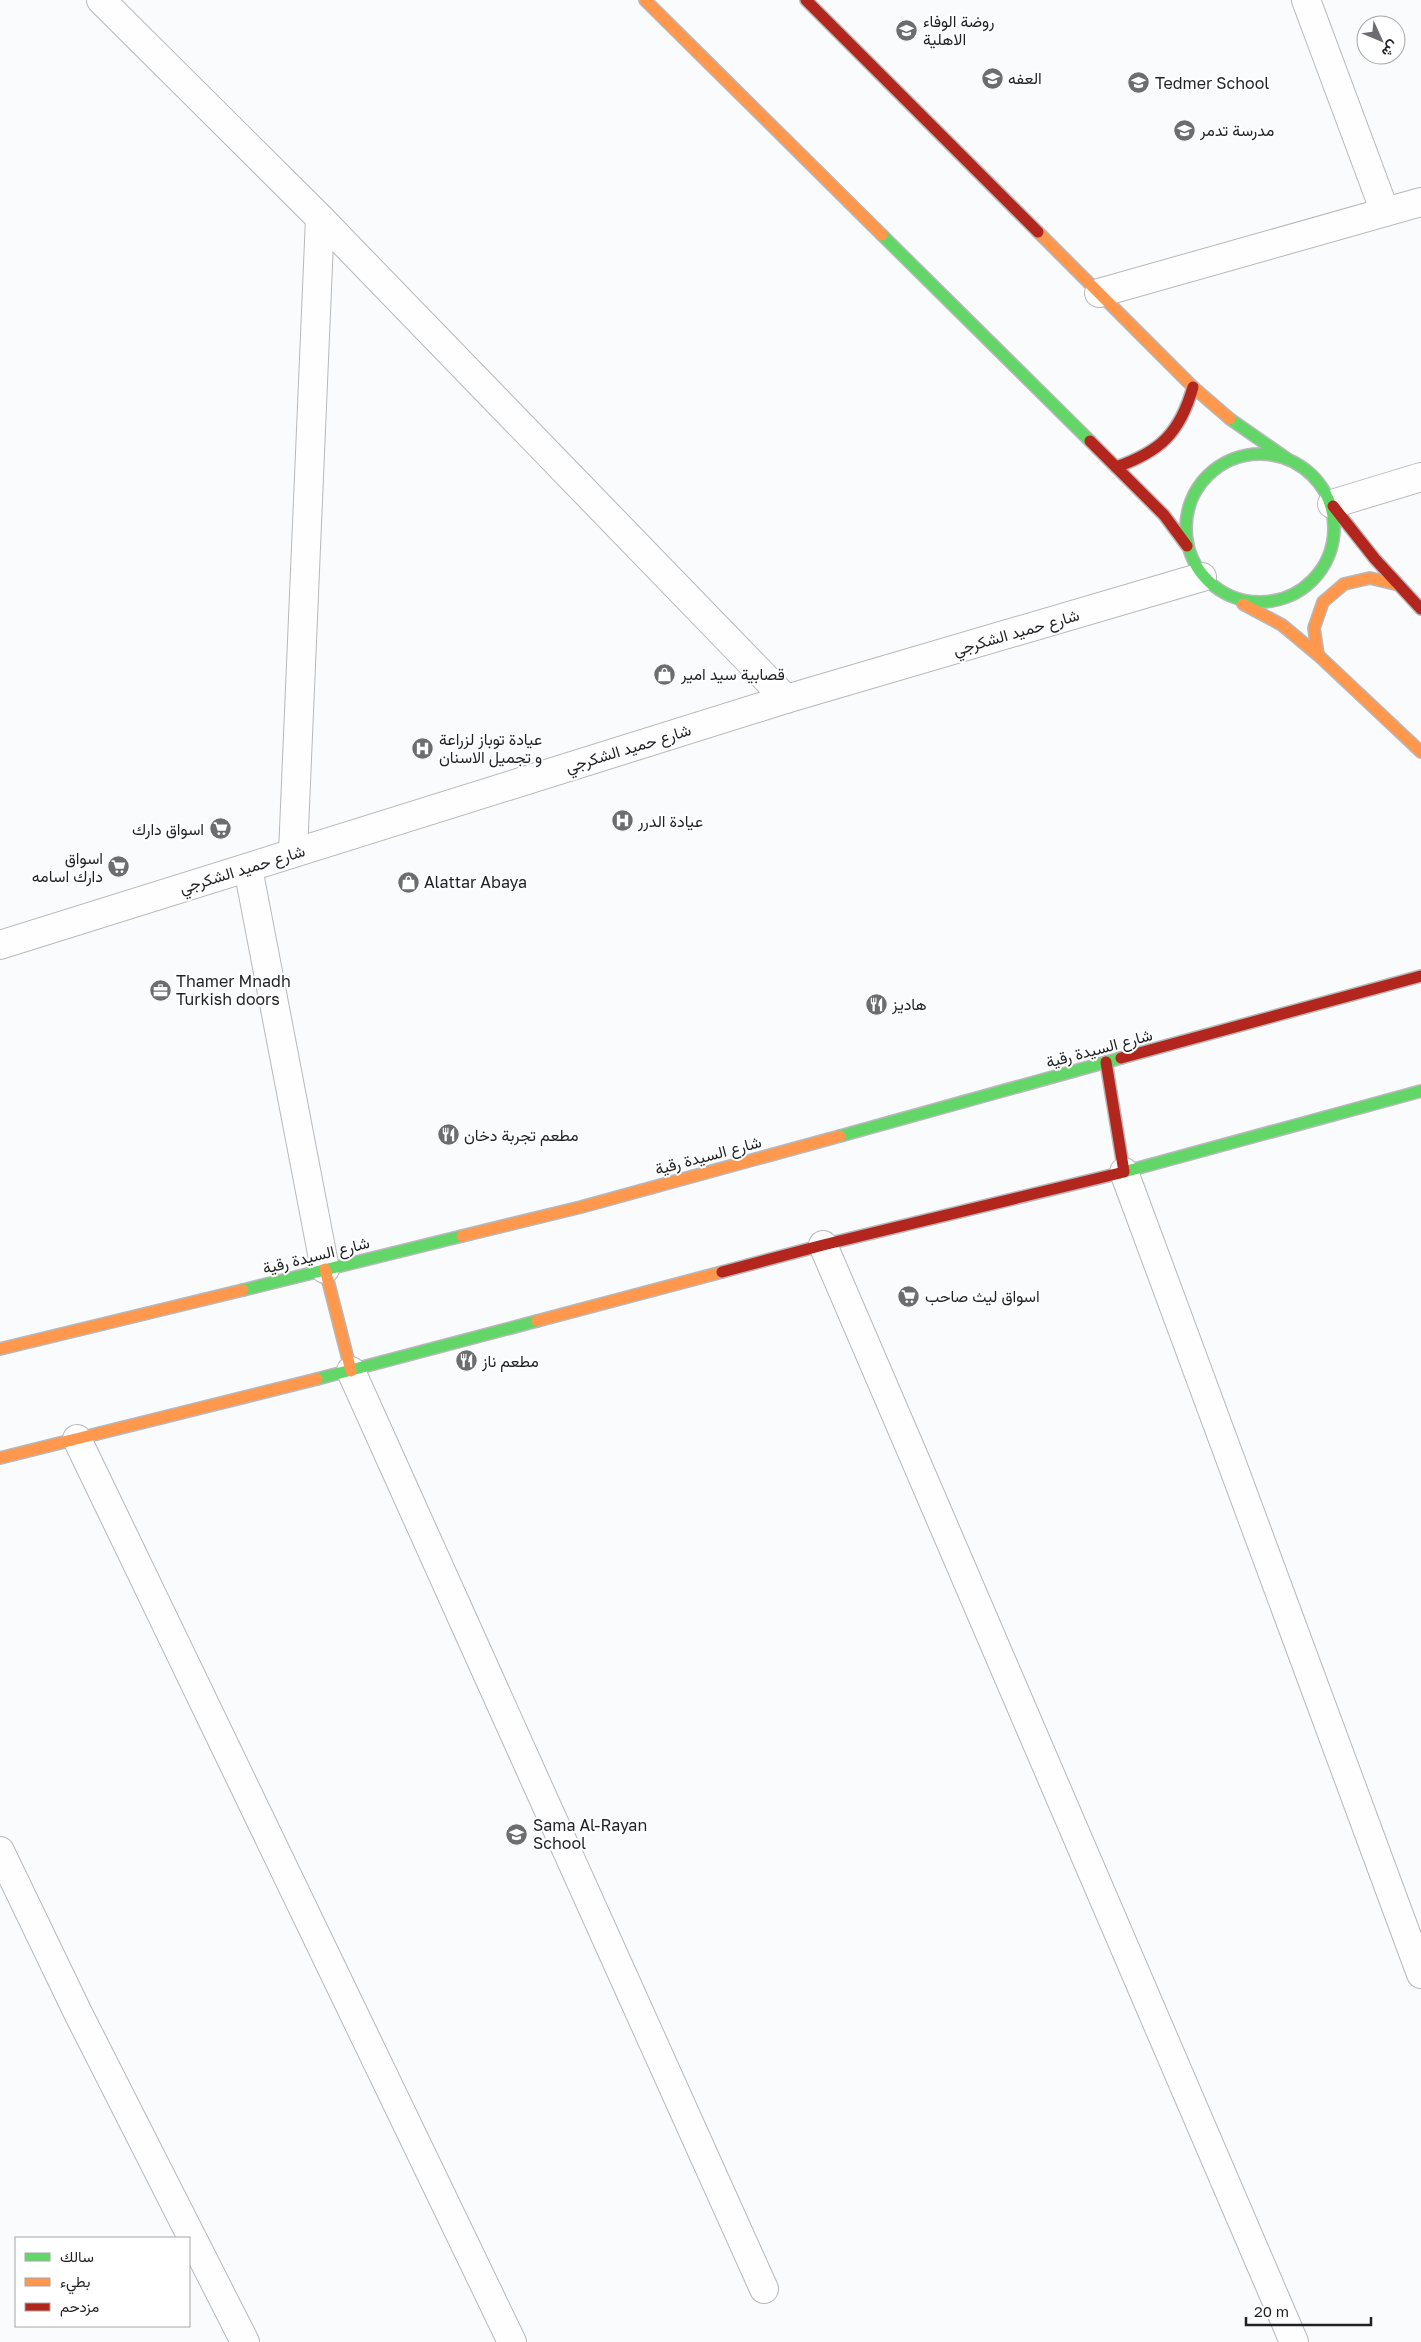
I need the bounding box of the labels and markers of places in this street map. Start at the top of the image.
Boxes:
place label: روضة الوفاء الاهلية [923,11,994,49]
school or university icon: روضة الوفاء الاهلية [895,18,919,42]
school or university icon: العفه [980,66,1004,90]
place label: العفه [1008,68,1042,88]
school or university icon: Tedmer School [1127,71,1151,95]
place label: Tedmer School [1155,73,1269,93]
school or university icon: مدرسة تدمر [1172,118,1196,142]
place label: مدرسة تدمر [1199,120,1274,141]
shop icon: قصابية سيد امير [653,662,677,686]
place label: قصابية سيد امير [680,664,785,685]
place label: عيادة توباز لزراعة و تجميل الاسنان [439,729,542,768]
hospital icon: عيادة توباز لزراعة و تجميل الاسنان [411,736,435,760]
hospital icon: عيادة الدرر [610,809,634,833]
place label: عيادة الدرر [637,811,703,832]
supermarket icon: اسواق دارك [208,817,232,841]
place label: اسواق دارك [132,819,204,840]
place label: اسواق دارك اسامه [32,848,103,887]
supermarket icon: اسواق دارك اسامه [107,855,131,879]
shop icon: Alattar Abaya [396,870,420,894]
place label: Alattar Abaya [424,872,527,892]
place label: Thamer Mnadh Turkish doors [176,971,291,1009]
office icon: Thamer Mnadh Turkish doors [148,978,172,1002]
restaurant icon: هاديز [864,992,888,1016]
place label: هاديز [891,994,927,1015]
restaurant icon: مطعم تجربة دخان [436,1123,460,1147]
place label: مطعم تجربة دخان [464,1125,579,1146]
supermarket icon: اسواق ليث صاحب [897,1284,921,1308]
place label: اسواق ليث صاحب [925,1286,1040,1307]
restaurant icon: مطعم ناز [454,1349,478,1373]
place label: مطعم ناز [481,1351,539,1372]
place label: Sama Al-Rayan School [533,1815,647,1853]
school or university icon: Sama Al-Rayan School [505,1822,529,1846]

